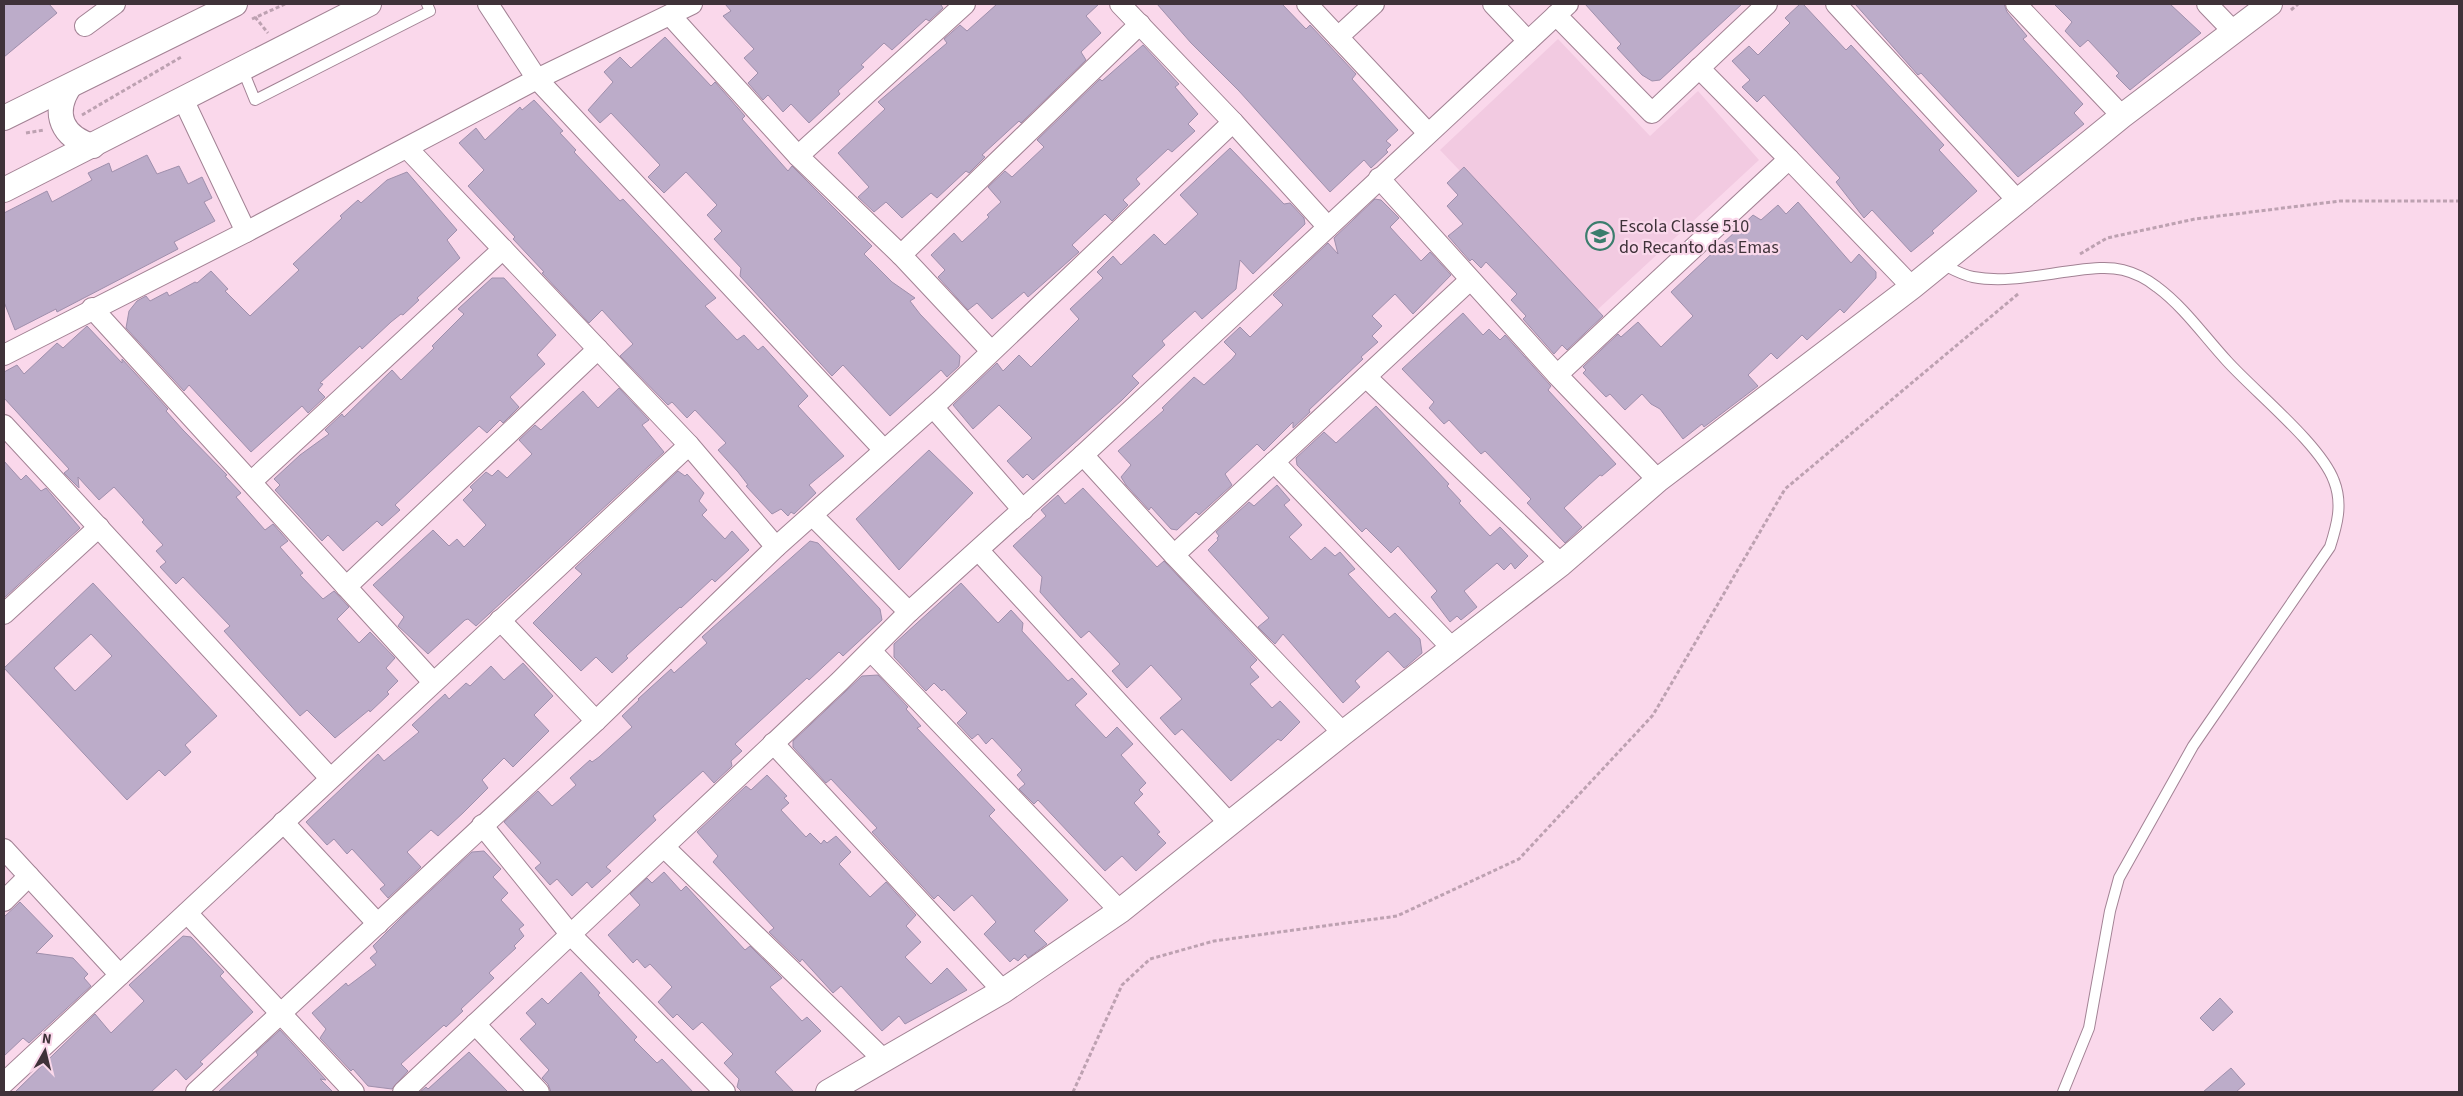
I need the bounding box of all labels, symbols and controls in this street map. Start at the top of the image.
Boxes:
place label: Escola Classe 510 do Recanto das Emas [1619,214,1779,260]
school or university icon: Escola Classe 510 do Recanto das Emas [1585,221,1615,251]
north arrow [20,1026,70,1076]
text: N [41,1029,53,1050]

